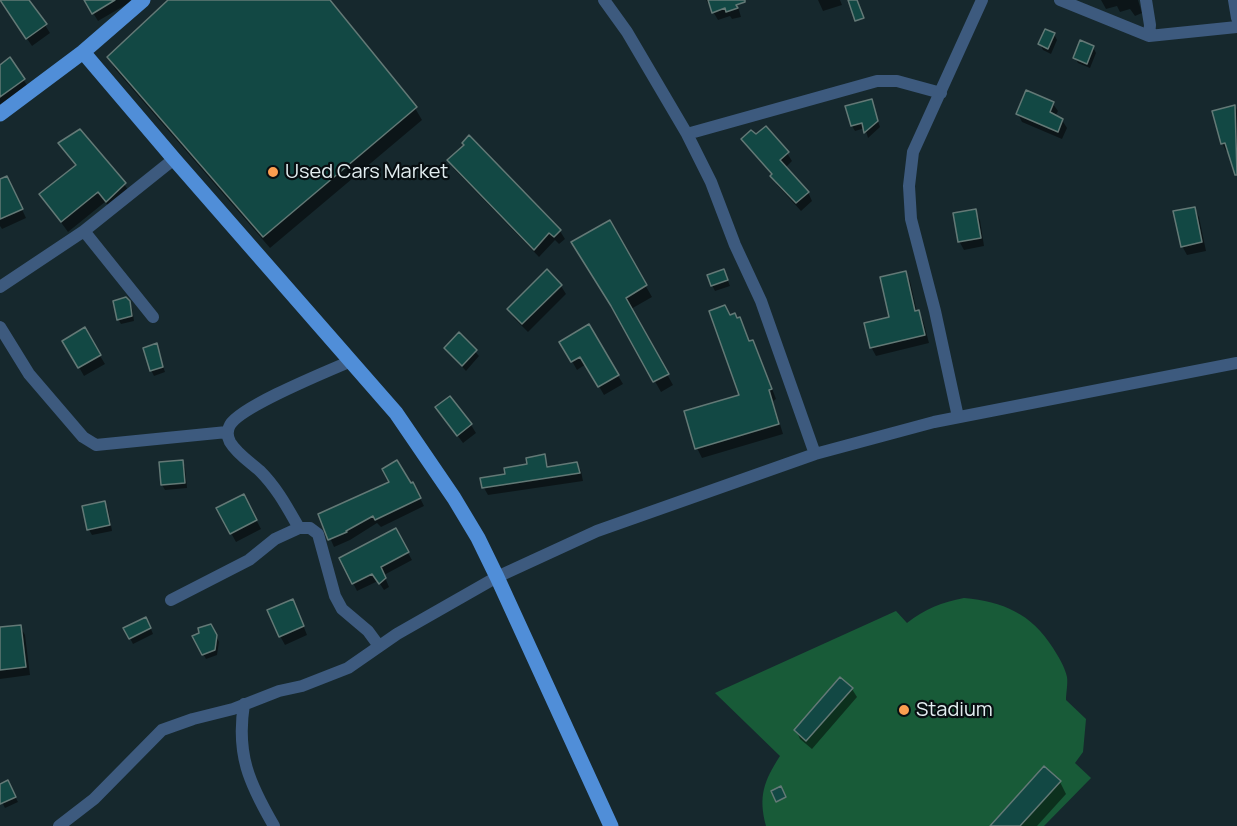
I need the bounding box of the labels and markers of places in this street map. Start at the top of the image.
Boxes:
place label: Used Cars Market [285,160,448,184]
marker: Used Cars Market [266,165,280,179]
place label: Stadium [916,698,993,722]
marker: Stadium [897,703,911,717]

